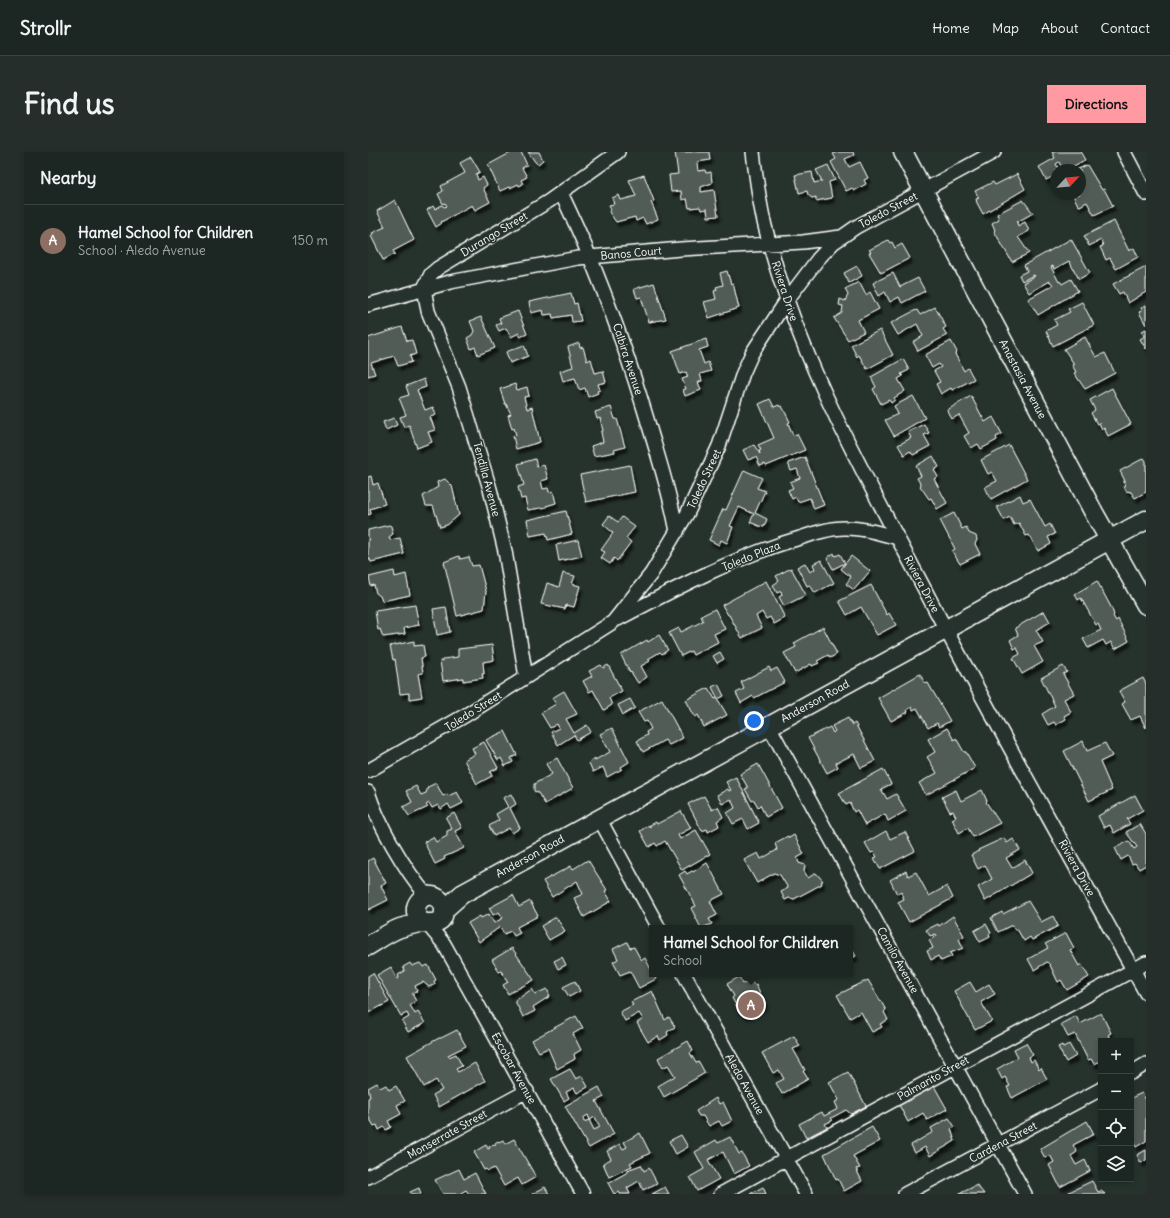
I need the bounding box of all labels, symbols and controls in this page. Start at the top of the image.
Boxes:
text: Strollr [20,16,71,40]
text: Home [932,19,970,37]
text: Map [992,19,1019,37]
text: About [1041,19,1079,37]
text: Contact [1101,19,1150,37]
button: Directions [1047,85,1146,123]
text: Find us [24,86,115,122]
north arrow [1050,164,1086,200]
text: Nearby [40,167,96,189]
street label: Toledo Street [856,189,920,231]
street label: Durango Street [458,208,530,259]
text: Hamel School for Children [78,223,253,242]
text: A [49,232,57,249]
text: 150 m [292,232,328,249]
text: School · Aledo Avenue [78,242,206,259]
street label: Banos Court [600,243,663,263]
street label: Riviera Drive [769,259,801,323]
street label: Calbira Avenue [610,321,646,397]
street label: Anastasia Avenue [996,337,1050,421]
street label: Tendilla Avenue [470,440,504,518]
street label: Toledo Street [684,447,724,511]
street label: Toledo Plaza [720,538,782,574]
street label: Riviera Drive [901,553,943,615]
street label: Anderson Road [778,676,852,726]
street label: Toledo Street [442,688,504,734]
your location [744,711,764,731]
street label: Anderson Road [493,831,567,881]
street label: Riviera Drive [1056,837,1098,899]
street label: Camilo Avenue [874,924,922,996]
popup [649,925,853,977]
text: Hamel School for Children [663,933,839,952]
text: School [663,952,702,969]
pin: A [738,990,764,1020]
street label: Escobar Avenue [489,1030,539,1106]
map controls [1098,1038,1134,1182]
button: + [1098,1038,1134,1074]
street label: Aledo Avenue [722,1051,768,1117]
street label: Palmarito Street [895,1052,972,1103]
button: − [1098,1074,1134,1110]
street label: Monserrate Street [405,1106,490,1162]
button: locate [1098,1110,1134,1146]
street label: Cardena Street [967,1118,1040,1166]
button: layers [1098,1146,1134,1182]

